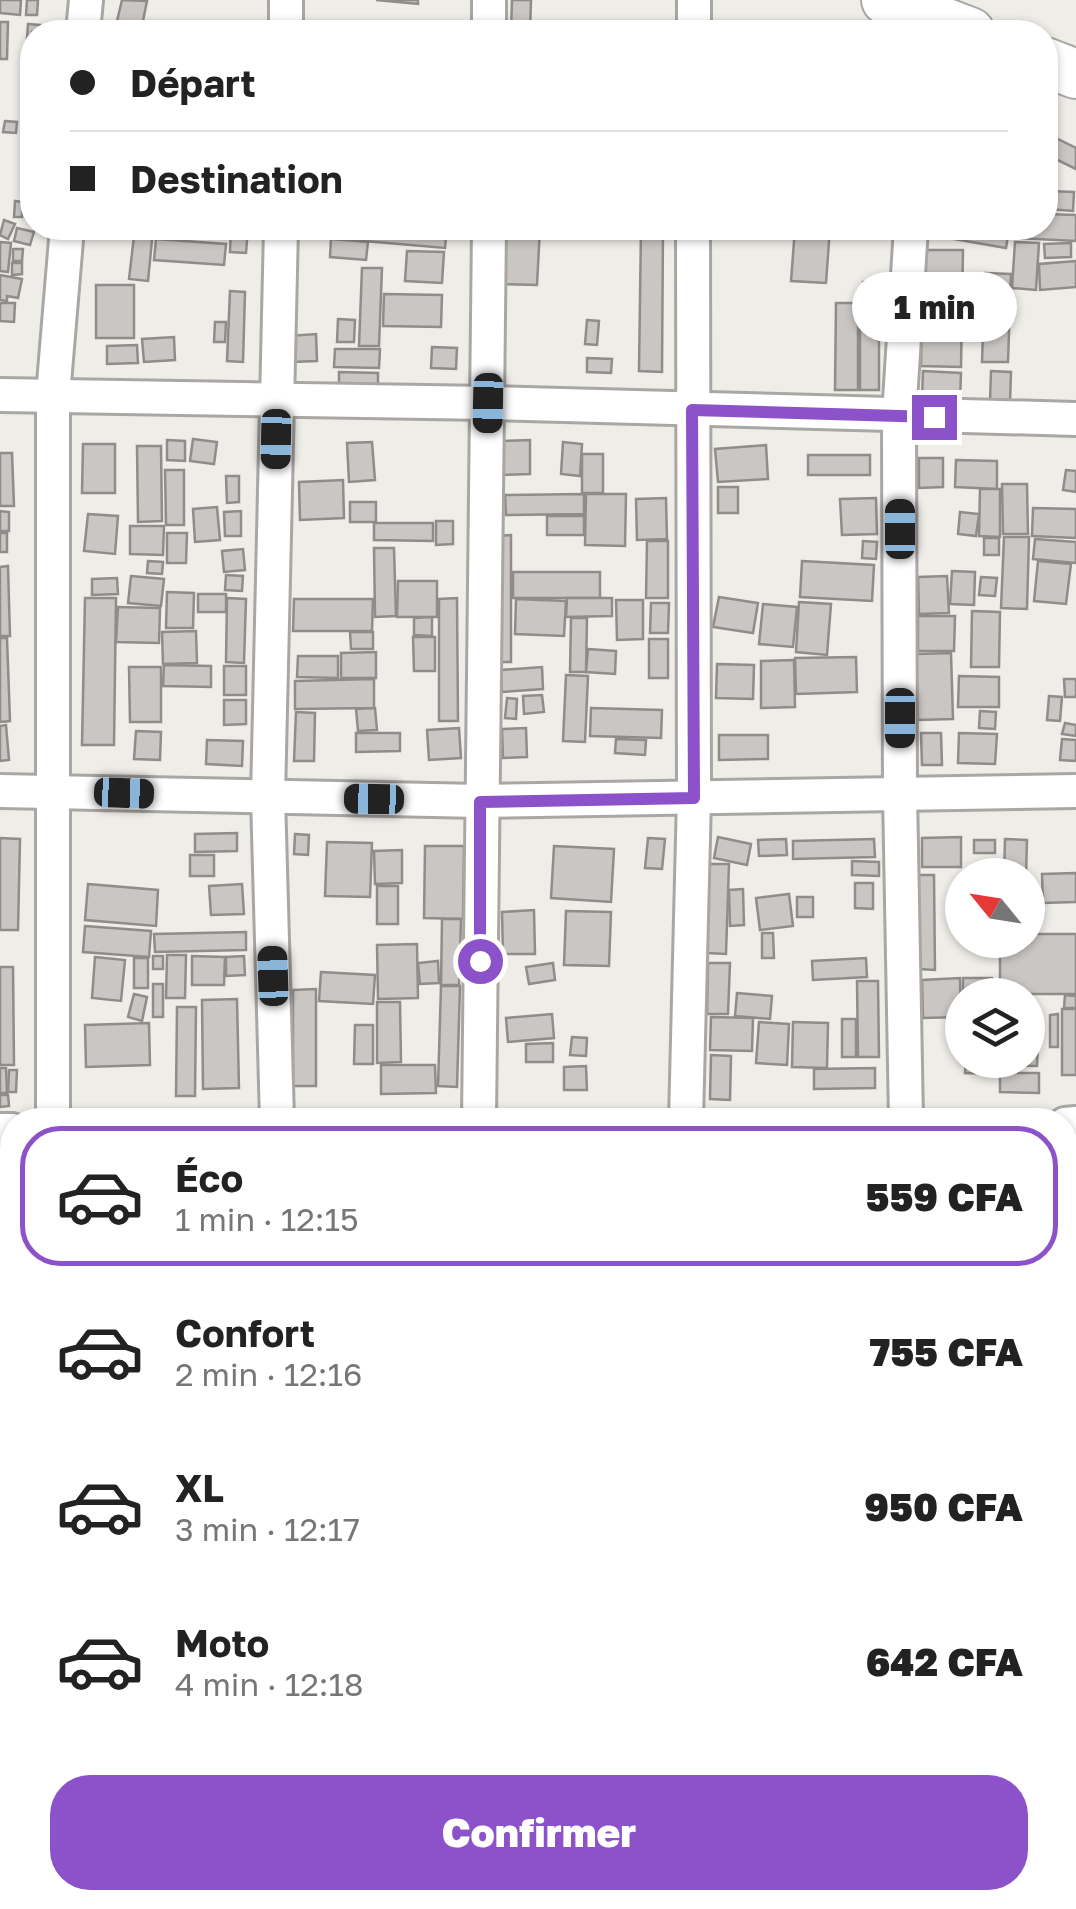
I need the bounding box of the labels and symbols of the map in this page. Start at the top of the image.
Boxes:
callout: 1 min [852,272,1016,342]
car [472,373,504,433]
route end [912,395,957,440]
car [260,409,292,469]
car [885,499,915,559]
car [885,688,915,748]
car [93,777,155,809]
car [344,783,404,815]
north arrow [945,858,1045,958]
route start [458,939,503,984]
car [257,945,289,1007]

